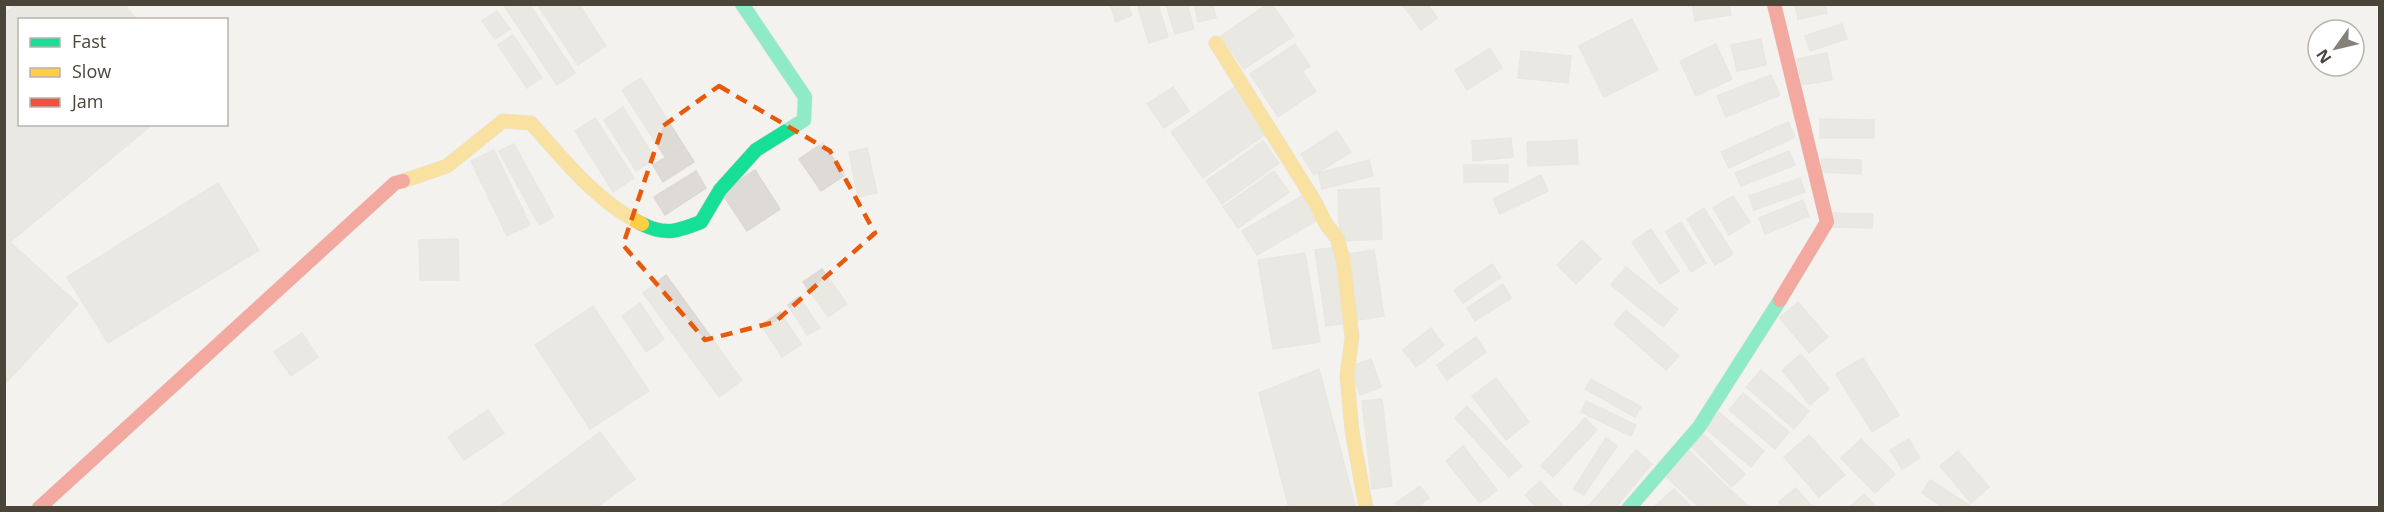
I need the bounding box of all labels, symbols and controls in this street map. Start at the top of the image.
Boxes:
legend [18,18,228,126]
north arrow [2306,18,2366,78]
text: Fast [72,29,106,53]
text: N [2311,45,2336,68]
text: Slow [72,59,111,83]
text: Jam [70,89,104,113]

